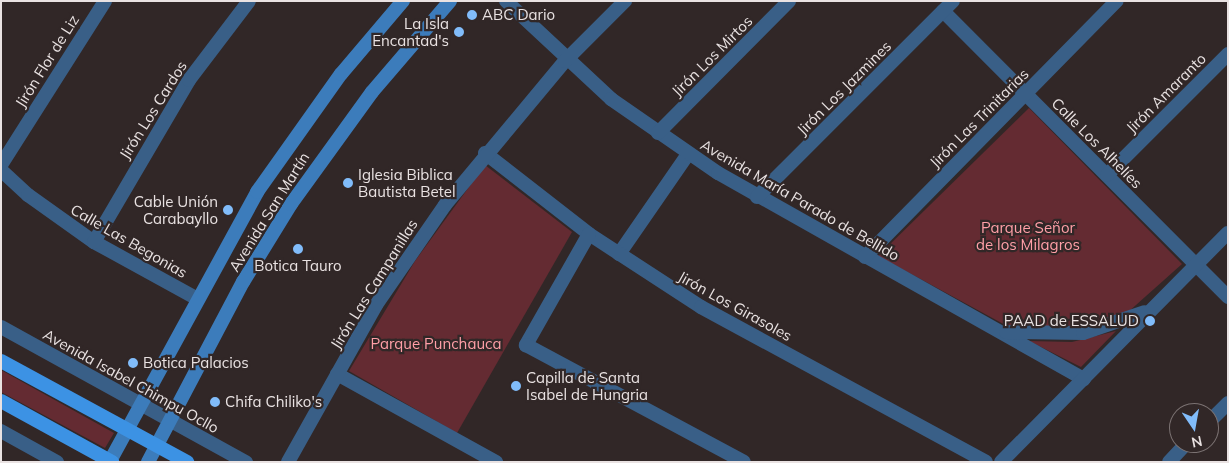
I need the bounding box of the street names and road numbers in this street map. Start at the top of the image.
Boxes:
street label: Jirón Flor de Liz [11,11,83,111]
street label: Jirón Los Mirtos [668,12,756,100]
street label: Jirón Los Jazmines [793,37,895,139]
street label: Jirón Amaranto [1122,49,1210,137]
street label: Jirón Los Cardos [116,58,190,162]
street label: Jirón Las Trinitarias [926,65,1032,171]
street label: Calle Los Alhelíes [1048,94,1146,192]
street label: Avenida María Parado de Bellido [697,136,903,264]
street label: Avenida San Martín [225,149,313,275]
street label: Calle Las Begonias [68,200,190,282]
street label: Jirón Las Campanillas [327,216,421,352]
street label: Jirón Los Girasoles [675,267,795,345]
street label: Avenida Isabel Chimpu Ocllo [40,325,222,437]

